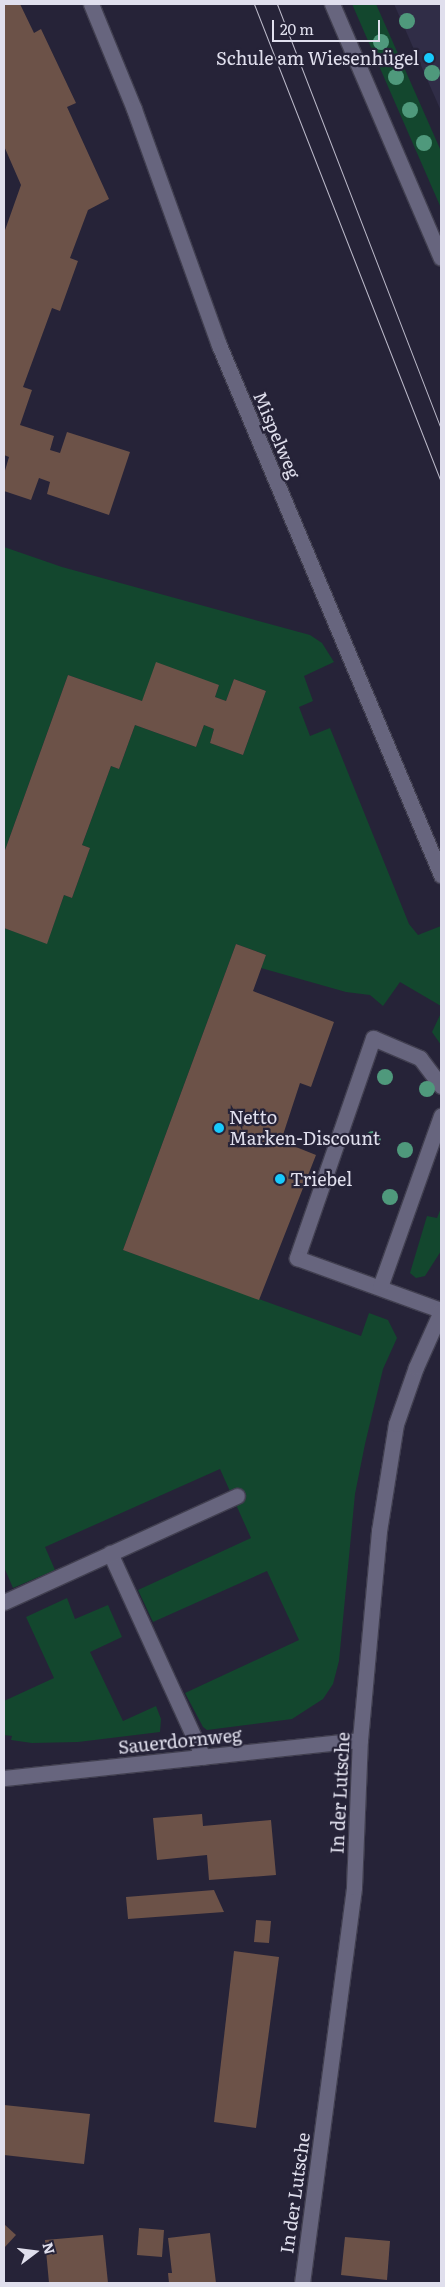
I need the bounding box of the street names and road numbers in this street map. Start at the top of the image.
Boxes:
street label: Mispelweg [249,388,305,482]
street label: Sauerdornweg [117,1724,243,1758]
street label: In der Lutsche [326,1732,354,1854]
street label: In der Lutsche [276,2131,314,2255]

